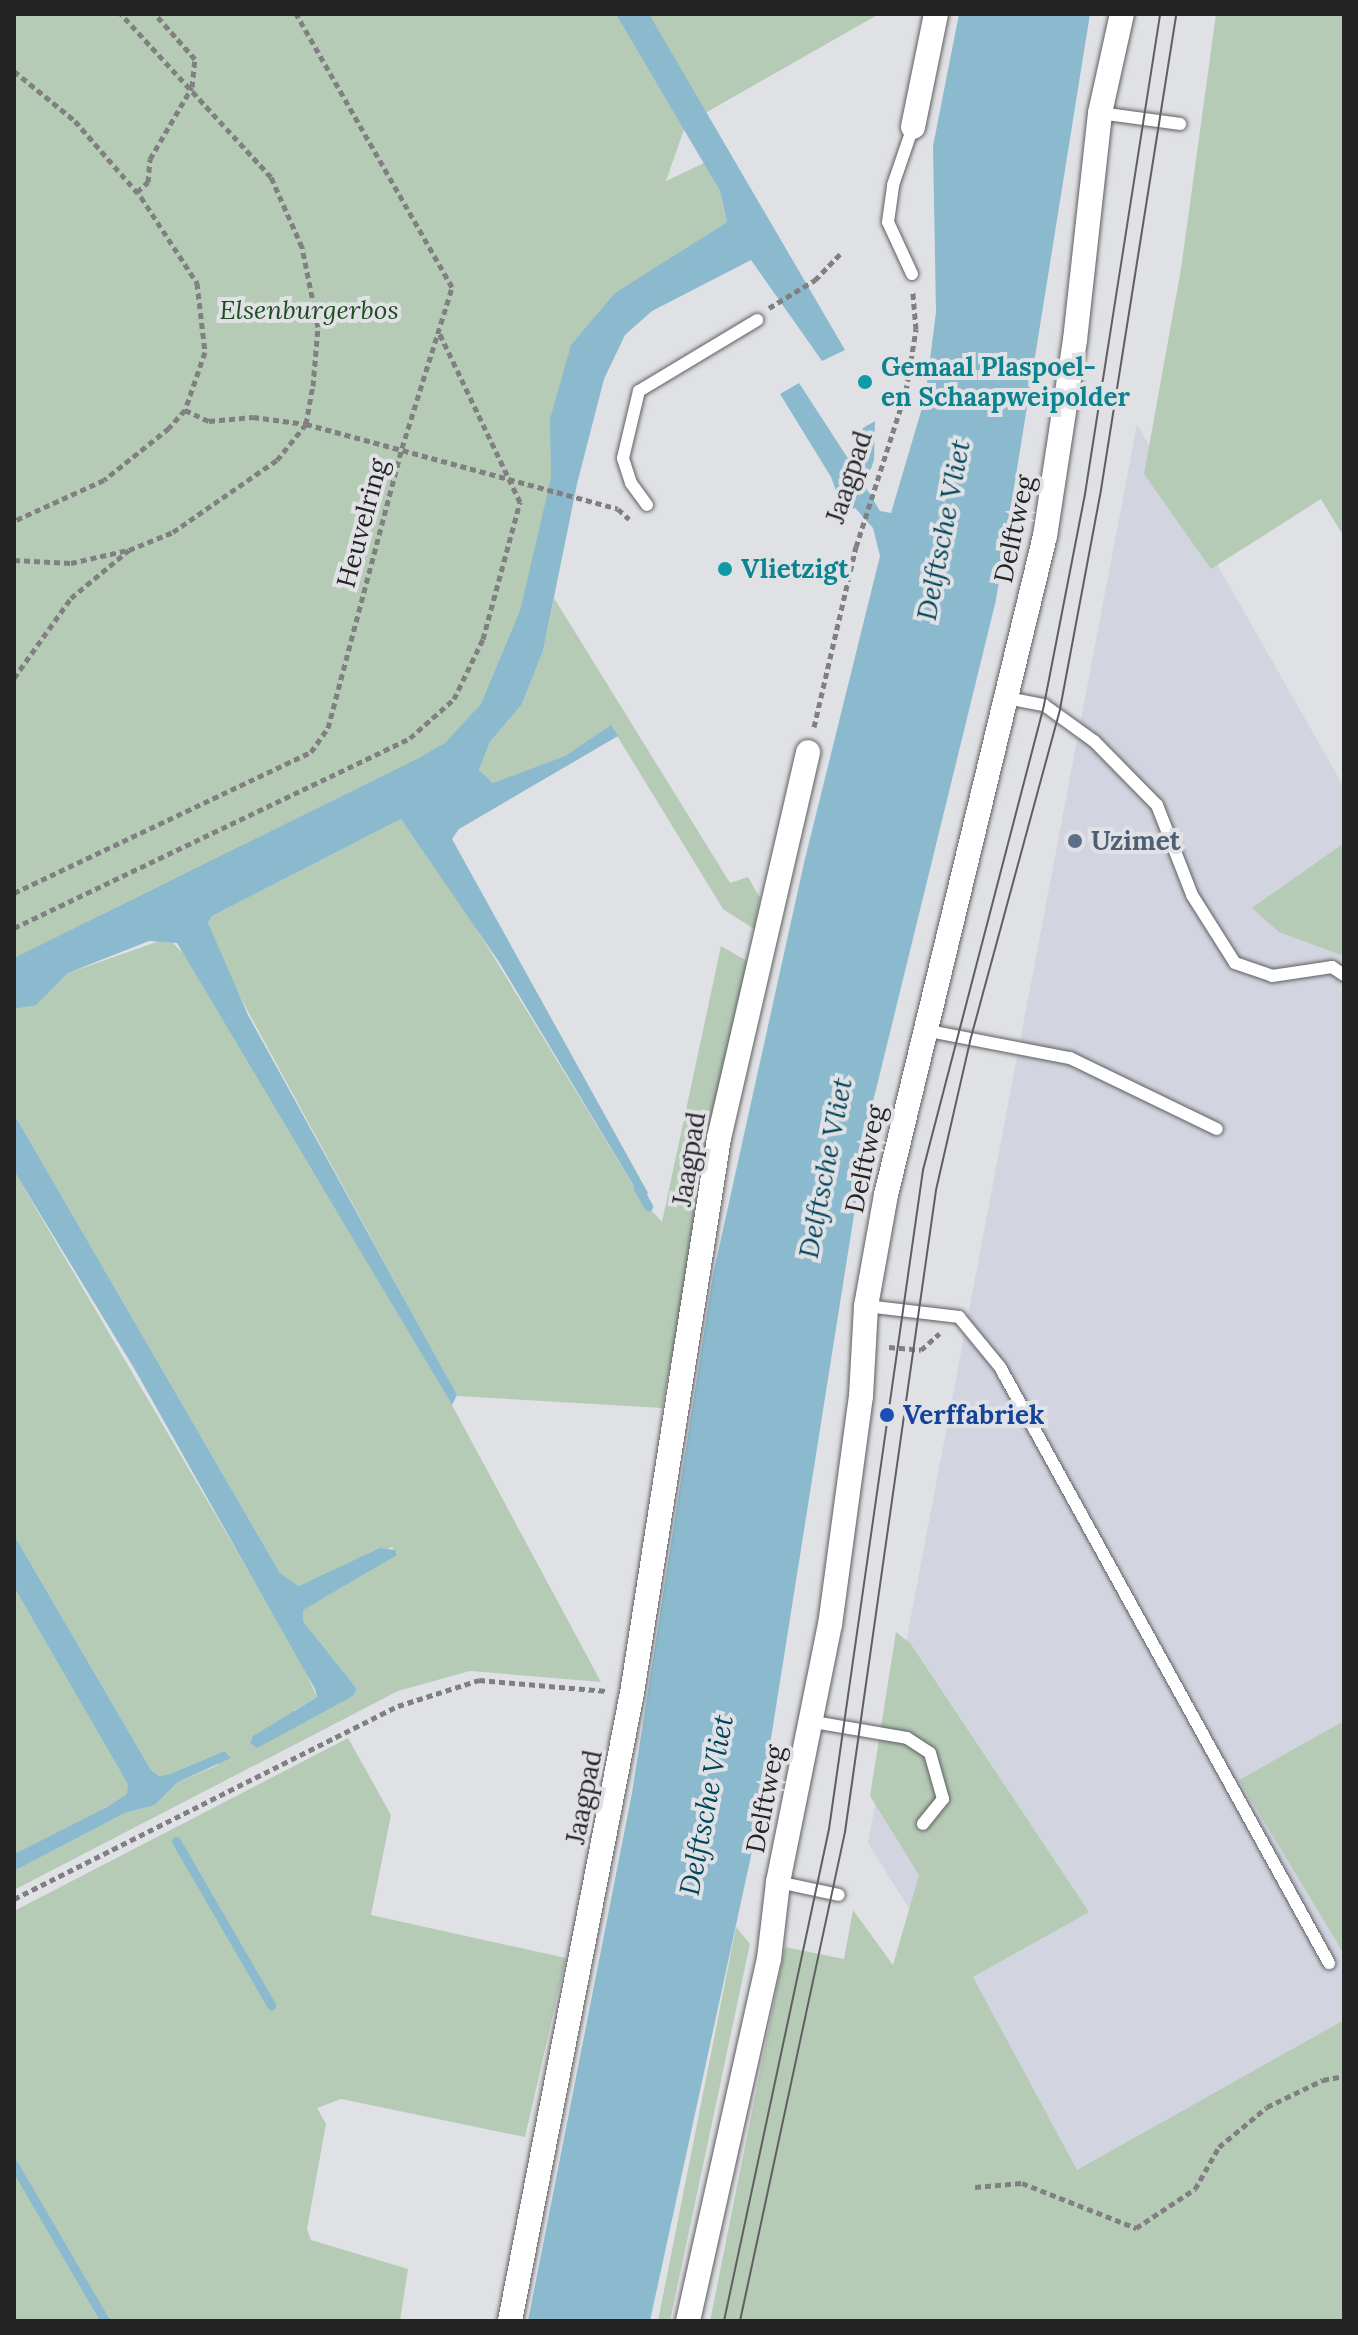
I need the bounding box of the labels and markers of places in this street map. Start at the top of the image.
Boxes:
place label: Gemaal Plaspoel- en Schaapweipolder [881,351,1130,412]
marker: Gemaal Plaspoel- en Schaapweipolder [856,373,874,391]
place label: Vlietzigt [741,553,849,585]
marker: Vlietzigt [716,560,734,578]
place label: Uzimet [1091,825,1181,857]
marker: Uzimet [1066,832,1084,850]
place label: Verffabriek [903,1399,1045,1431]
marker: Verffabriek [878,1406,896,1424]

